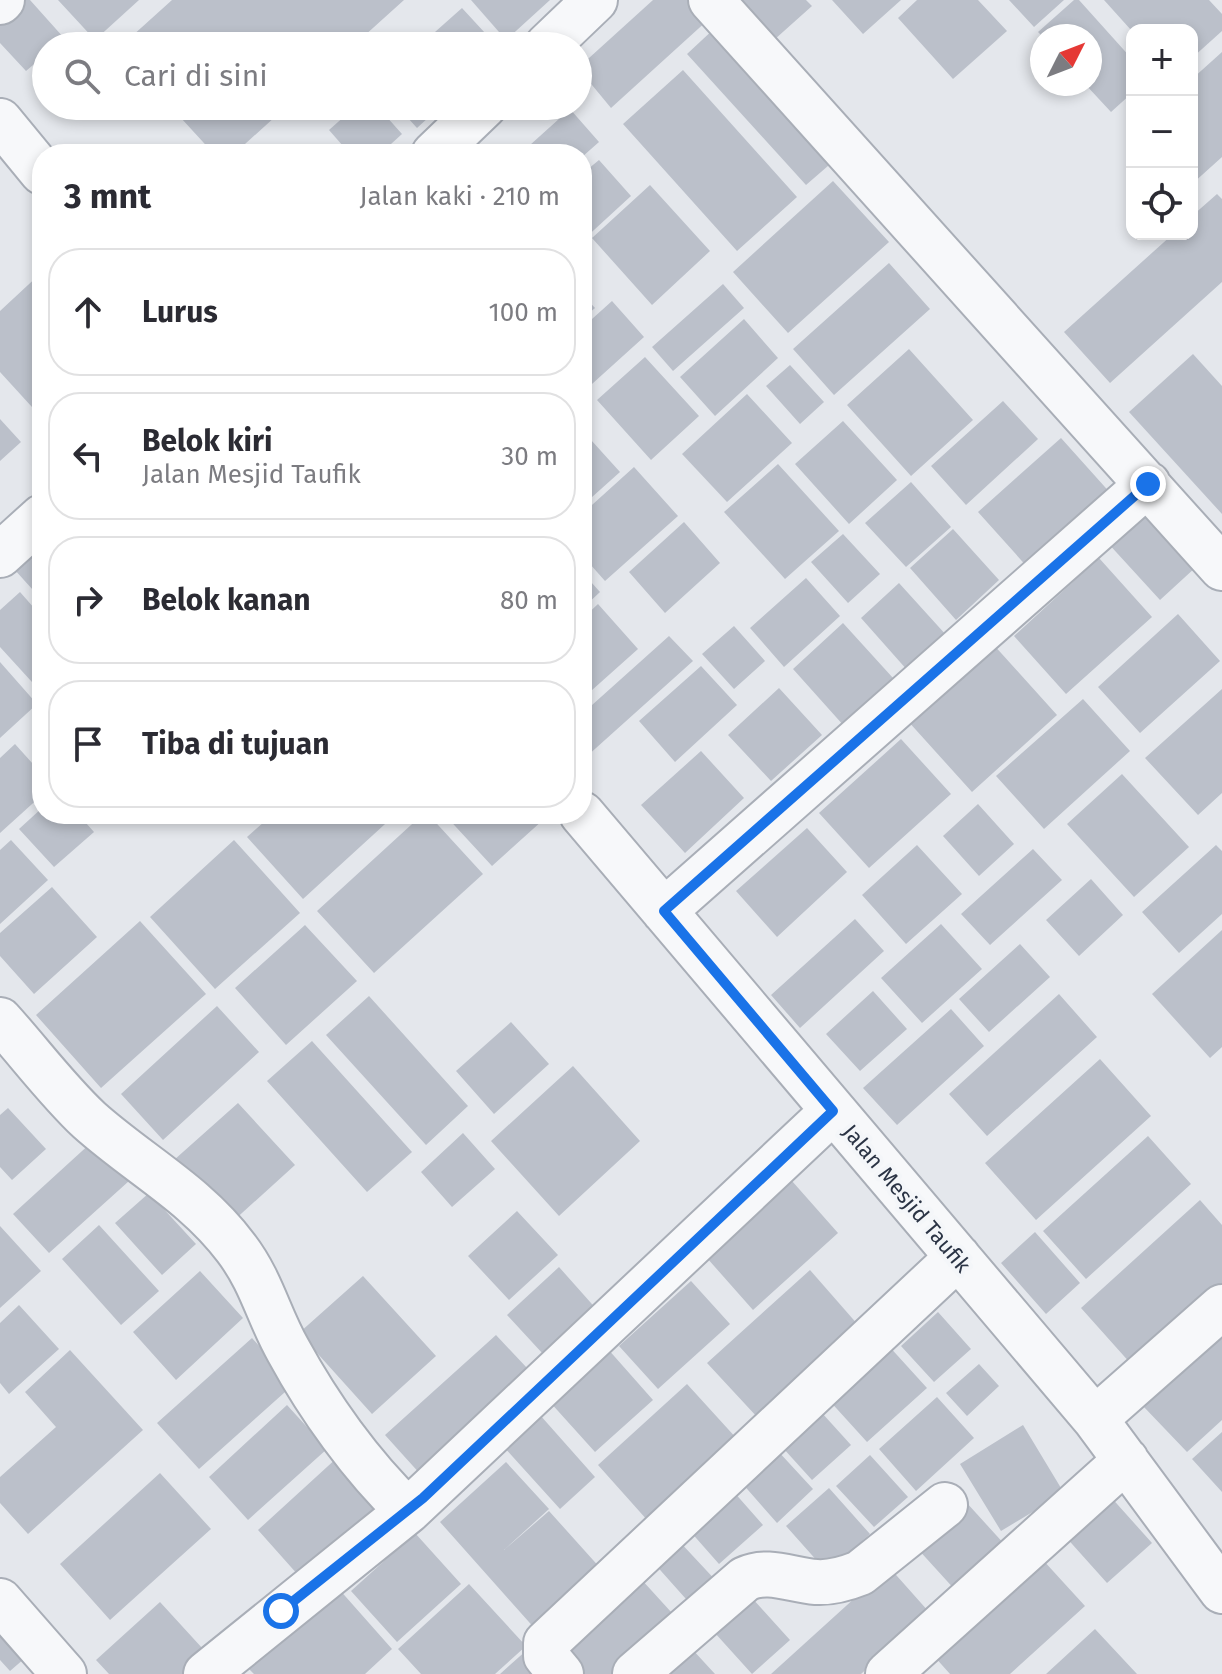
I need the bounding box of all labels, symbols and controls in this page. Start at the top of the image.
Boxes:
north arrow [1030,24,1102,96]
map controls [1126,24,1198,240]
button: + [1126,24,1198,96]
search box [32,32,592,120]
icon: search [60,54,104,98]
text: Cari di sini [124,58,268,94]
button: − [1126,96,1198,168]
button: locate [1126,168,1198,240]
text: 3 mnt [64,176,151,217]
text: Jalan kaki · 210 m [360,181,560,212]
icon: ahead [66,290,110,334]
text: Lurus [142,294,218,330]
text: 100 m [489,297,558,328]
text: Belok kiri [142,423,273,459]
icon: left [66,434,110,478]
text: 30 m [501,441,558,472]
text: Jalan Mesjid Taufik [142,459,361,490]
route end [1130,466,1166,502]
icon: right [66,578,110,622]
text: Belok kanan [142,582,311,618]
text: 80 m [500,585,558,616]
icon: arrive [66,722,110,766]
text: Tiba di tujuan [142,726,329,762]
street label: Jalan Mesjid Taufik [837,1119,977,1278]
route start [263,1593,299,1629]

